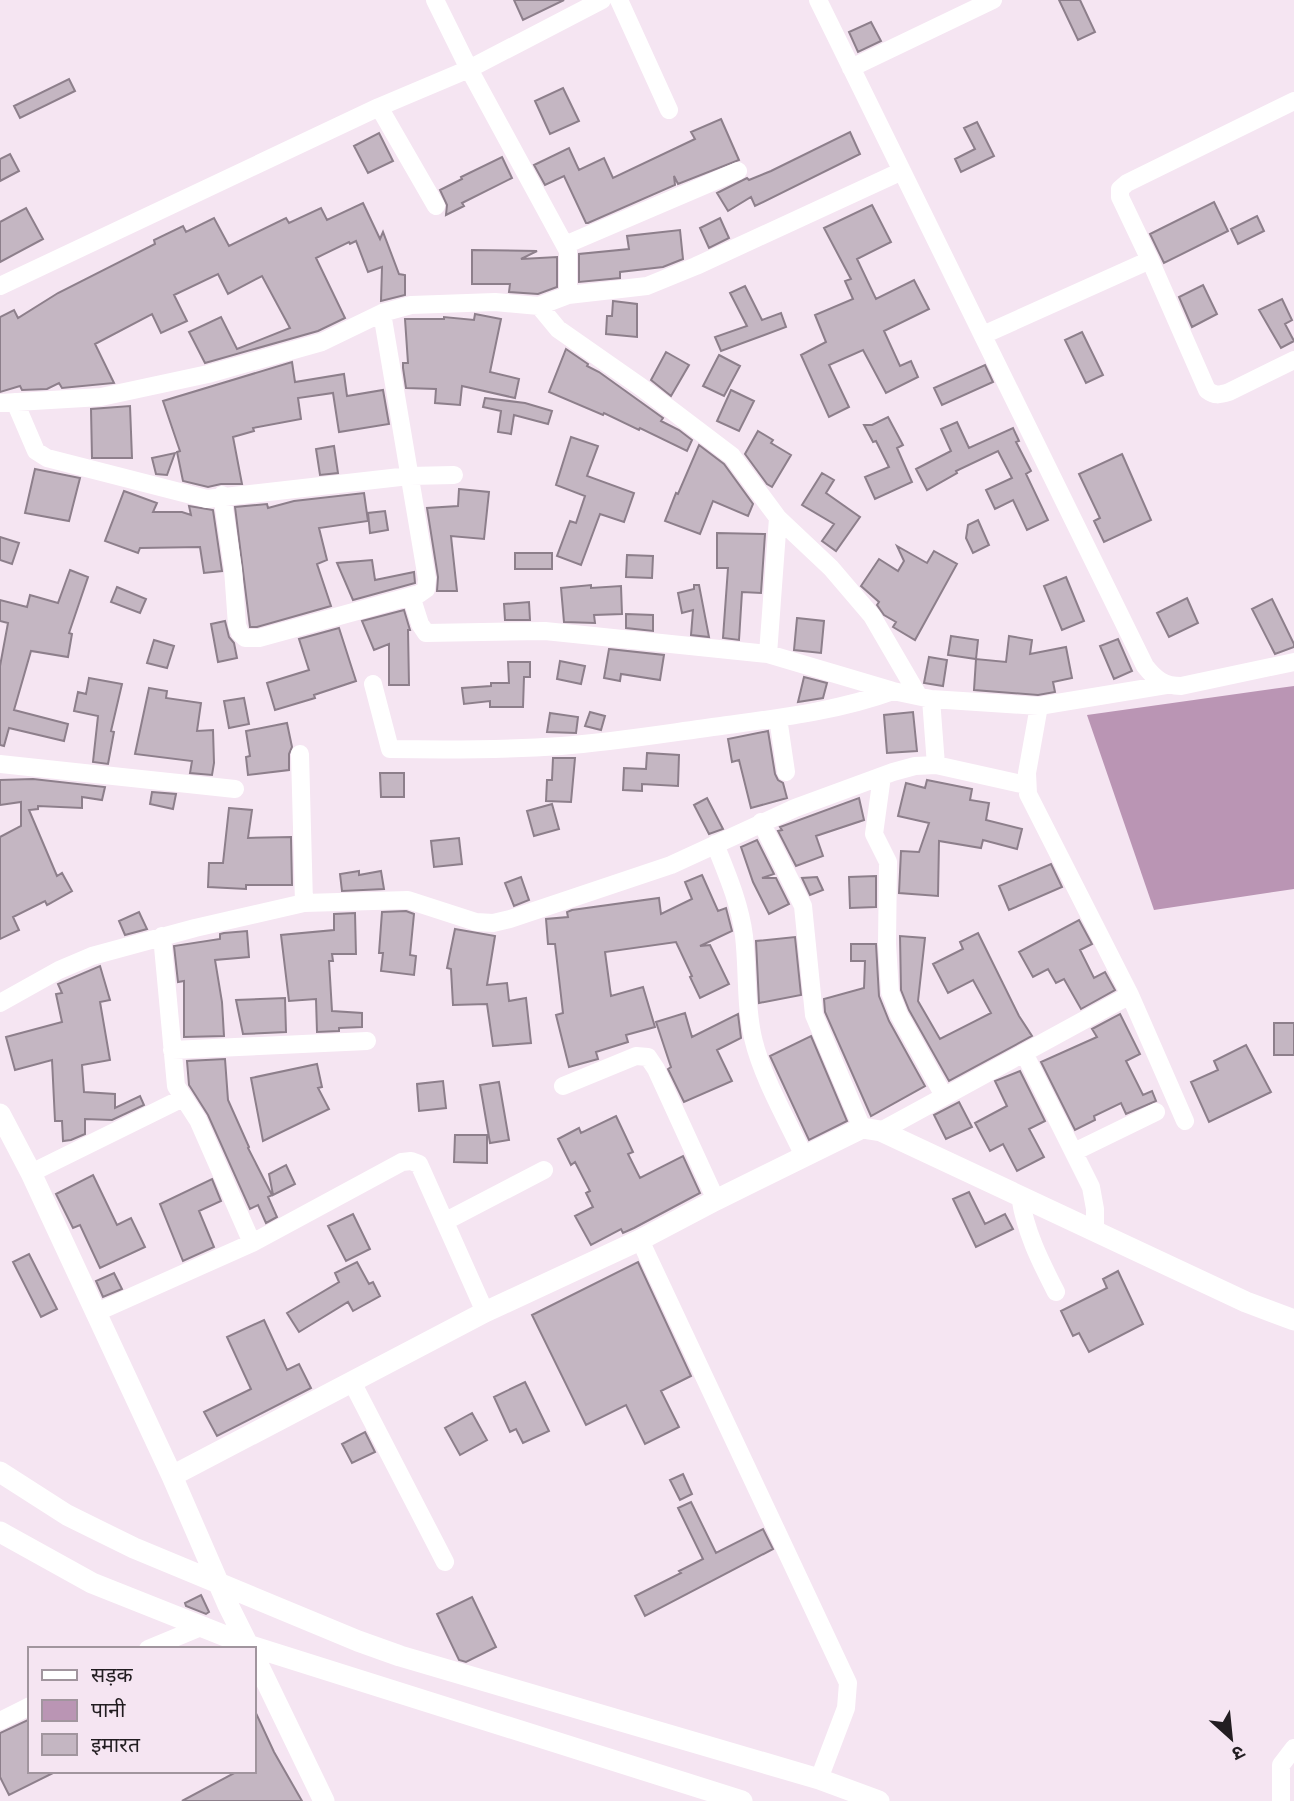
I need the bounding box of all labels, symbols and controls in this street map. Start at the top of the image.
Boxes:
legend [28,1647,256,1773]
text: सड़क [91,1662,133,1687]
text: पानी [91,1697,126,1722]
north arrow [1196,1703,1266,1773]
text: इमारत [91,1732,141,1757]
text: उ [1228,1740,1249,1766]

